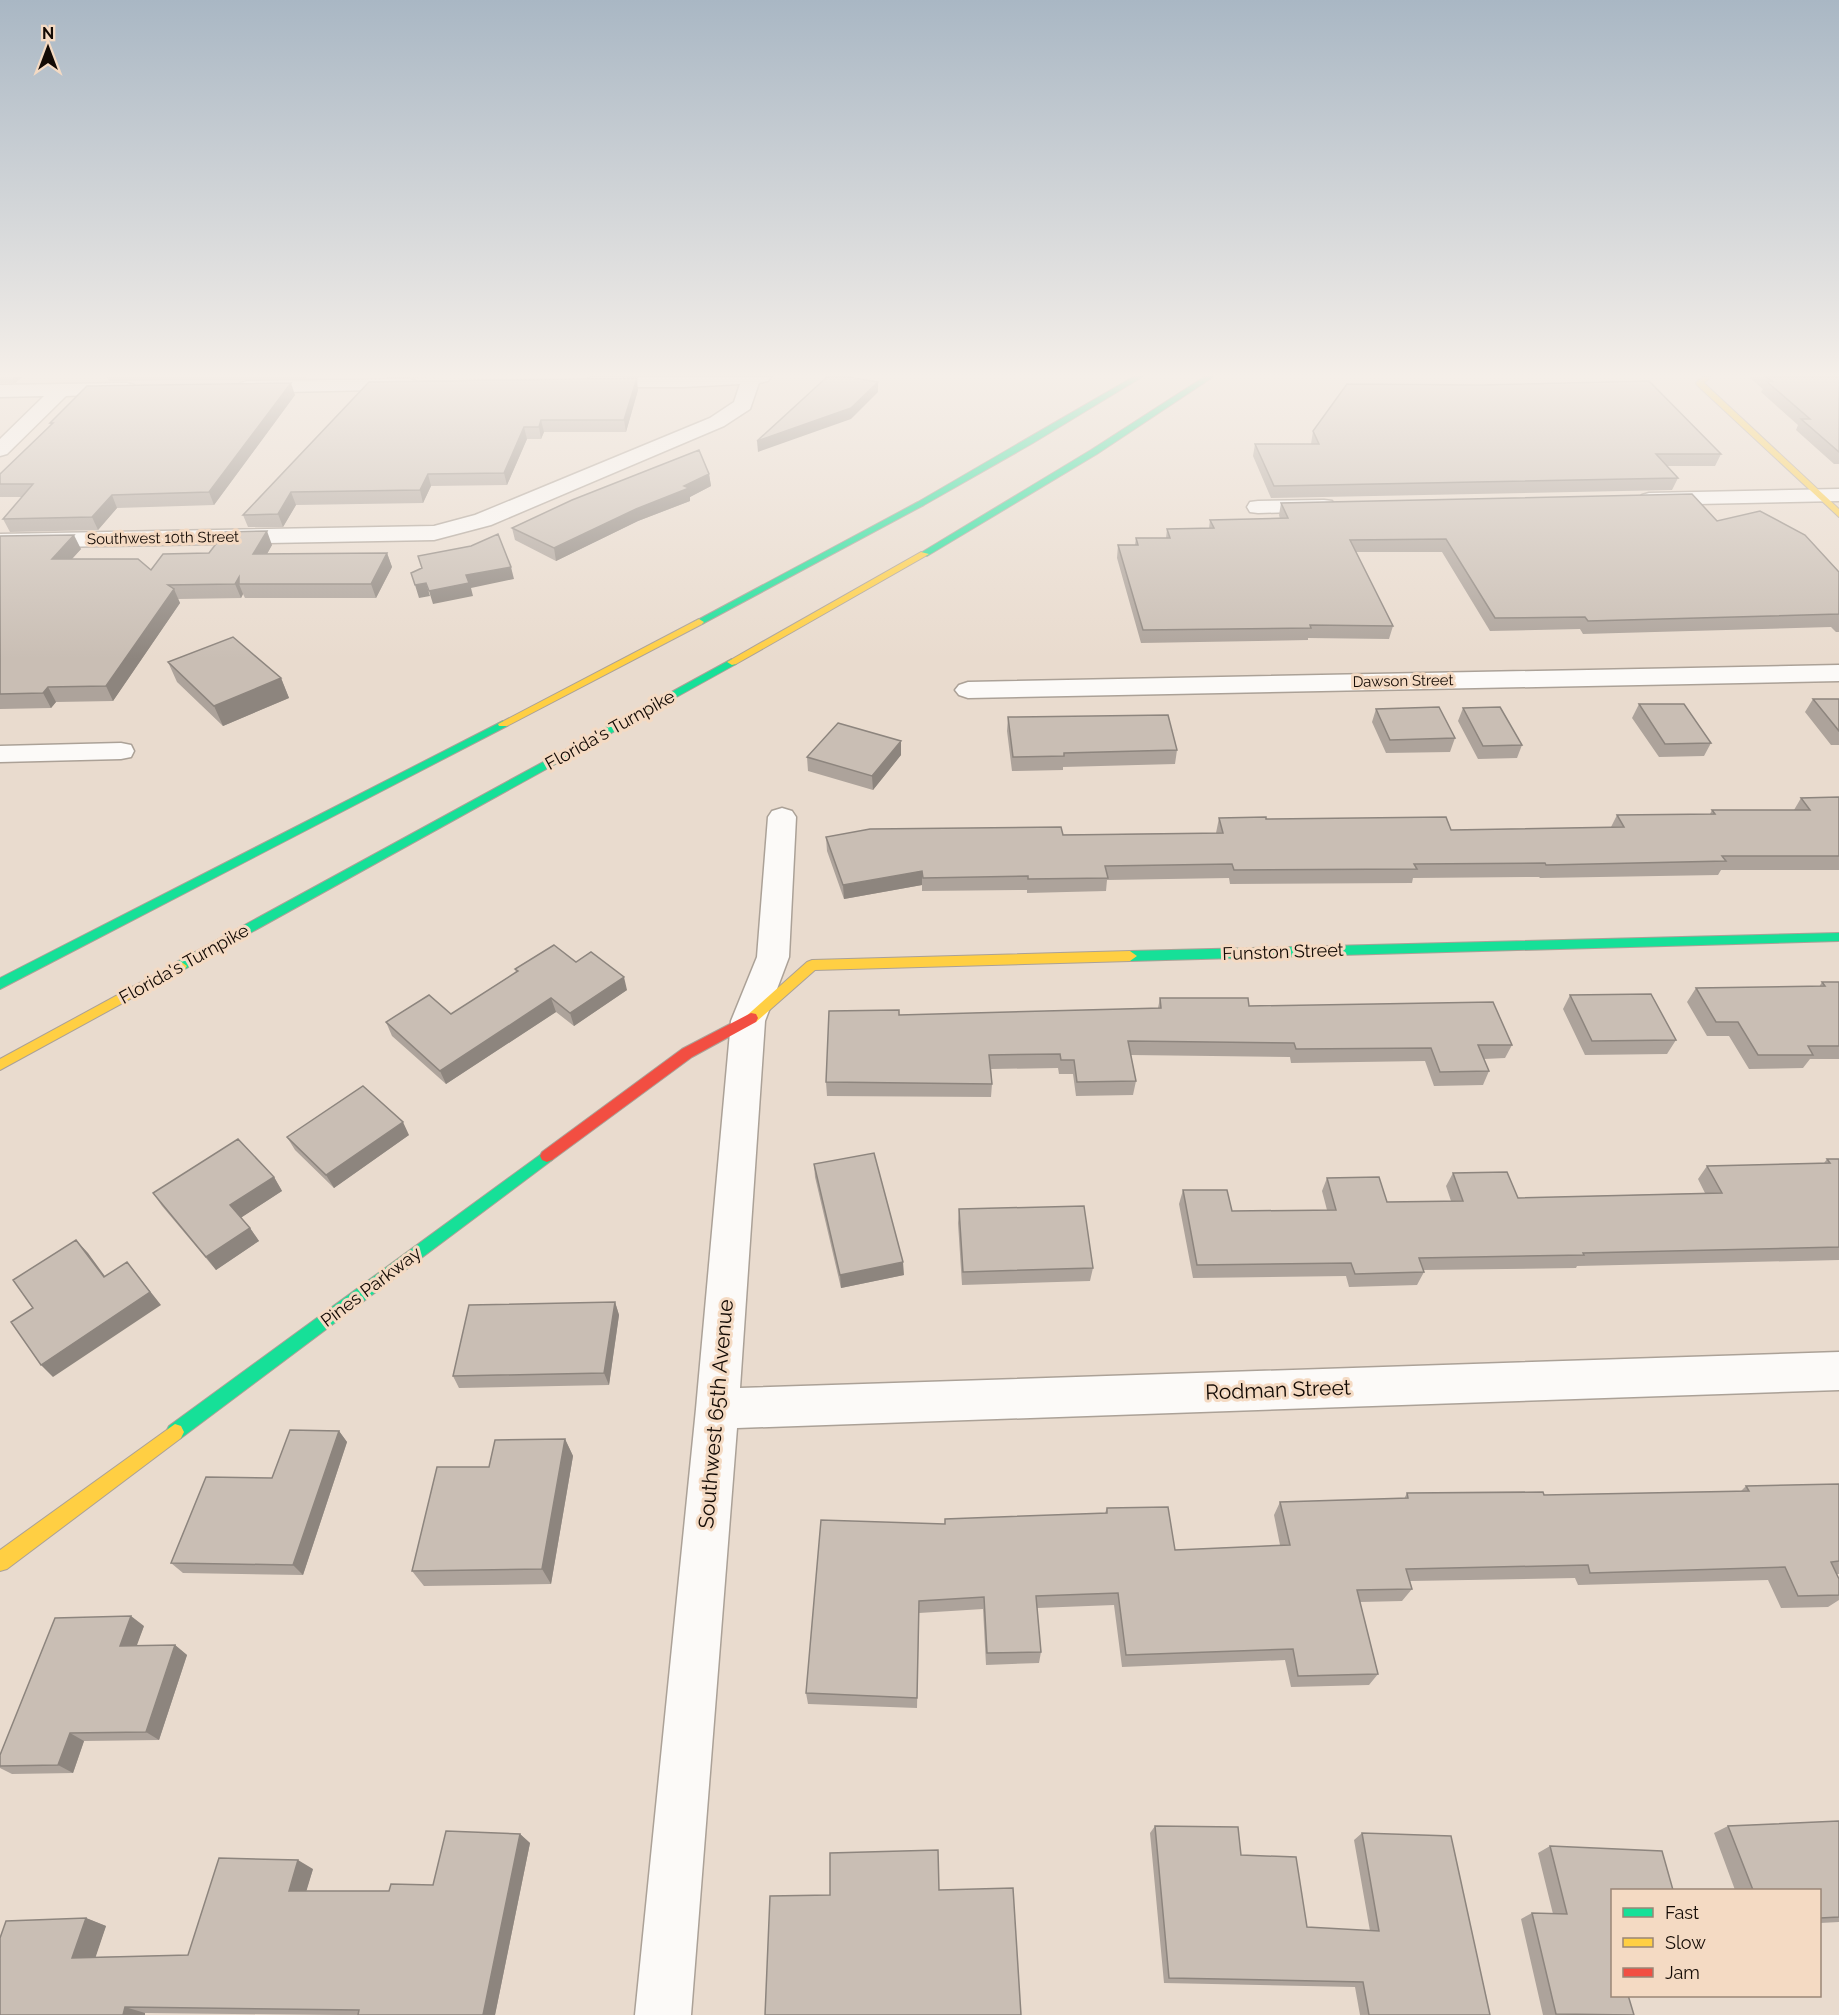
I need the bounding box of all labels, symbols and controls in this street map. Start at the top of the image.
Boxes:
north arrow [18,18,78,78]
text: N [42,24,54,43]
street label: Southwest 10th Street [87,528,239,548]
street label: Dawson Street [1352,671,1454,691]
street label: Florida's Turnpike [541,685,679,774]
street label: Florida's Turnpike [115,919,253,1008]
street label: Funston Street [1222,939,1344,964]
street label: Pines Parkway [316,1242,425,1331]
street label: Southwest 65th Avenue [693,1298,738,1530]
street label: Rodman Street [1205,1374,1351,1405]
legend [1611,1889,1821,1997]
text: Fast [1665,1902,1699,1923]
text: Slow [1665,1932,1706,1953]
text: Jam [1665,1962,1700,1983]

